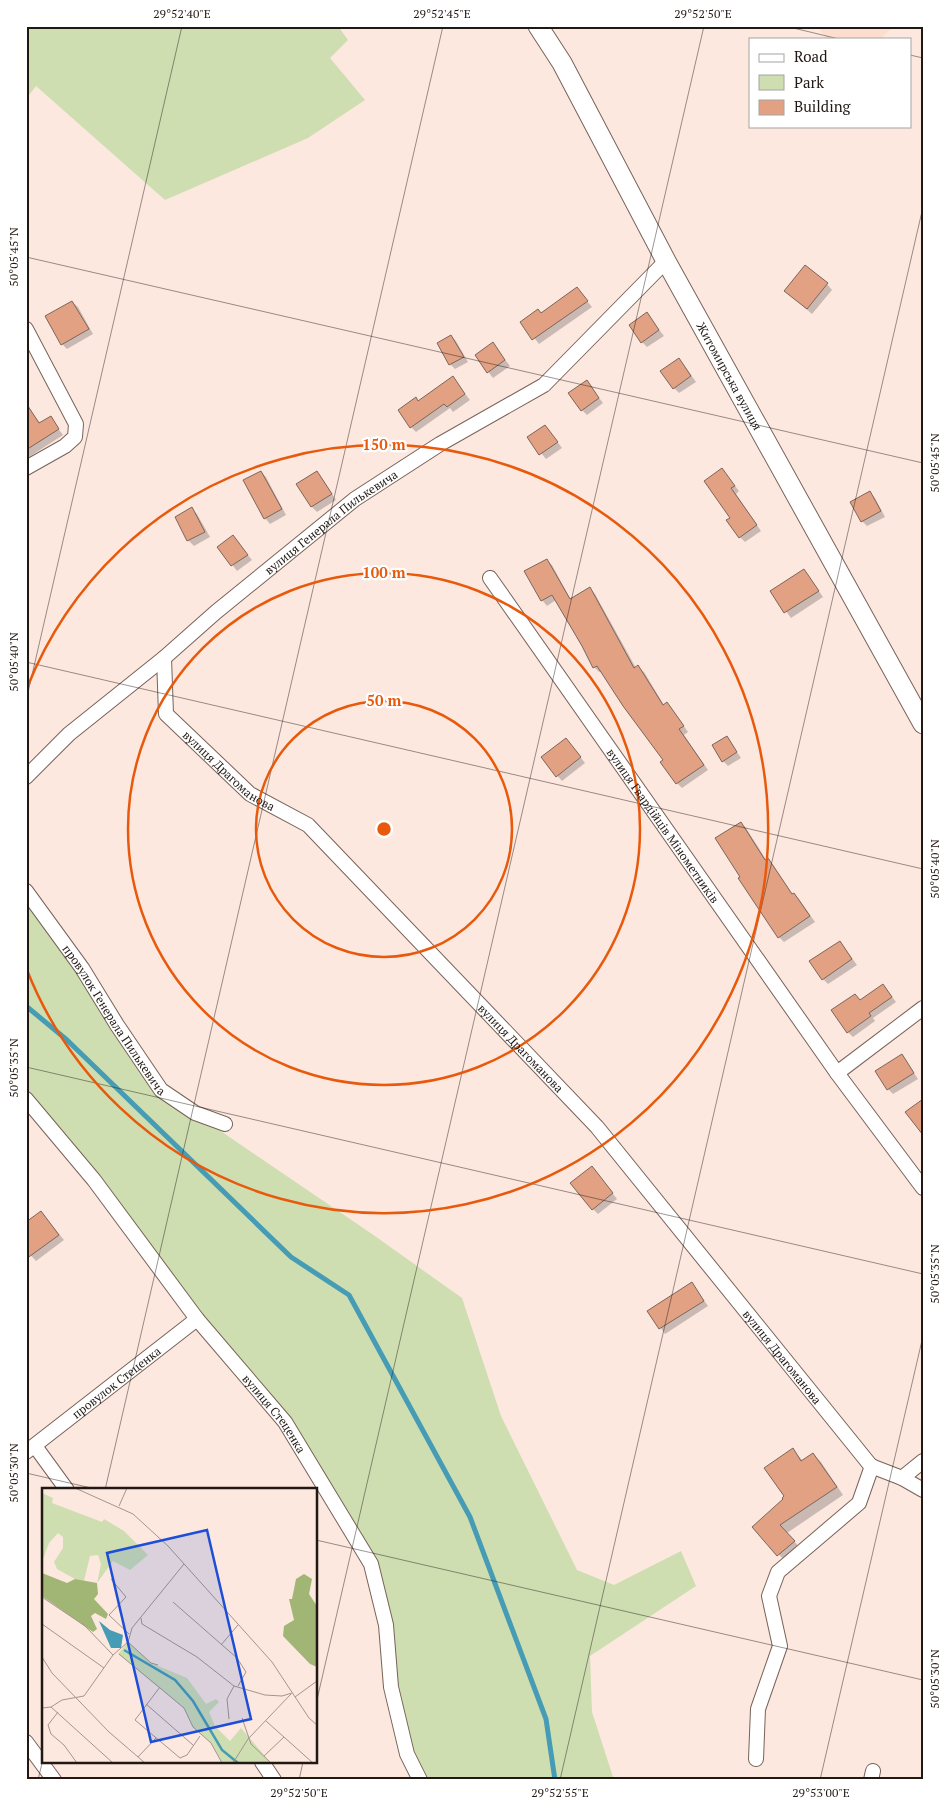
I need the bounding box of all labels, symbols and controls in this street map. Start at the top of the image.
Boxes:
text: 29°52'40"E [153,6,211,21]
text: 29°52'45"E [413,6,471,21]
text: 29°52'50"E [674,6,732,21]
legend [749,38,912,128]
text: Road [794,46,827,66]
text: Park [794,72,824,92]
text: Building [794,96,852,116]
text: 50°05'45"N [6,227,21,287]
street label: Житомирська вулиця [694,319,766,432]
text: 50°05'45"N [927,433,942,493]
text: 150 m [362,434,406,454]
street label: вулиця Генерала Пилькевича [261,466,400,577]
text: 100 m [362,562,406,582]
text: 50°05'40"N [6,632,21,692]
text: 50 m [367,690,402,710]
street label: вулиця Драгоманова [180,727,278,814]
street label: вулиця Гвардійців Мінометників [604,745,723,906]
centre of rings [375,820,393,838]
text: 50°05'40"N [927,839,942,899]
street label: провулок Генерала Пилькевича [60,941,168,1098]
street label: вулиця Драгоманова [475,1000,567,1095]
text: 50°05'35"N [6,1038,21,1098]
text: 50°05'35"N [927,1244,942,1304]
street label: вулиця Драгоманова [740,1306,825,1407]
street label: провулок Стеценка [69,1343,163,1421]
street label: вулиця Стеценка [240,1371,309,1455]
text: 50°05'30"N [6,1443,21,1503]
inset map [42,1488,318,1764]
text: 50°05'30"N [927,1649,942,1709]
text: 29°52'50"E [270,1785,328,1800]
text: 29°52'55"E [531,1785,589,1800]
text: 29°53'00"E [792,1785,850,1800]

